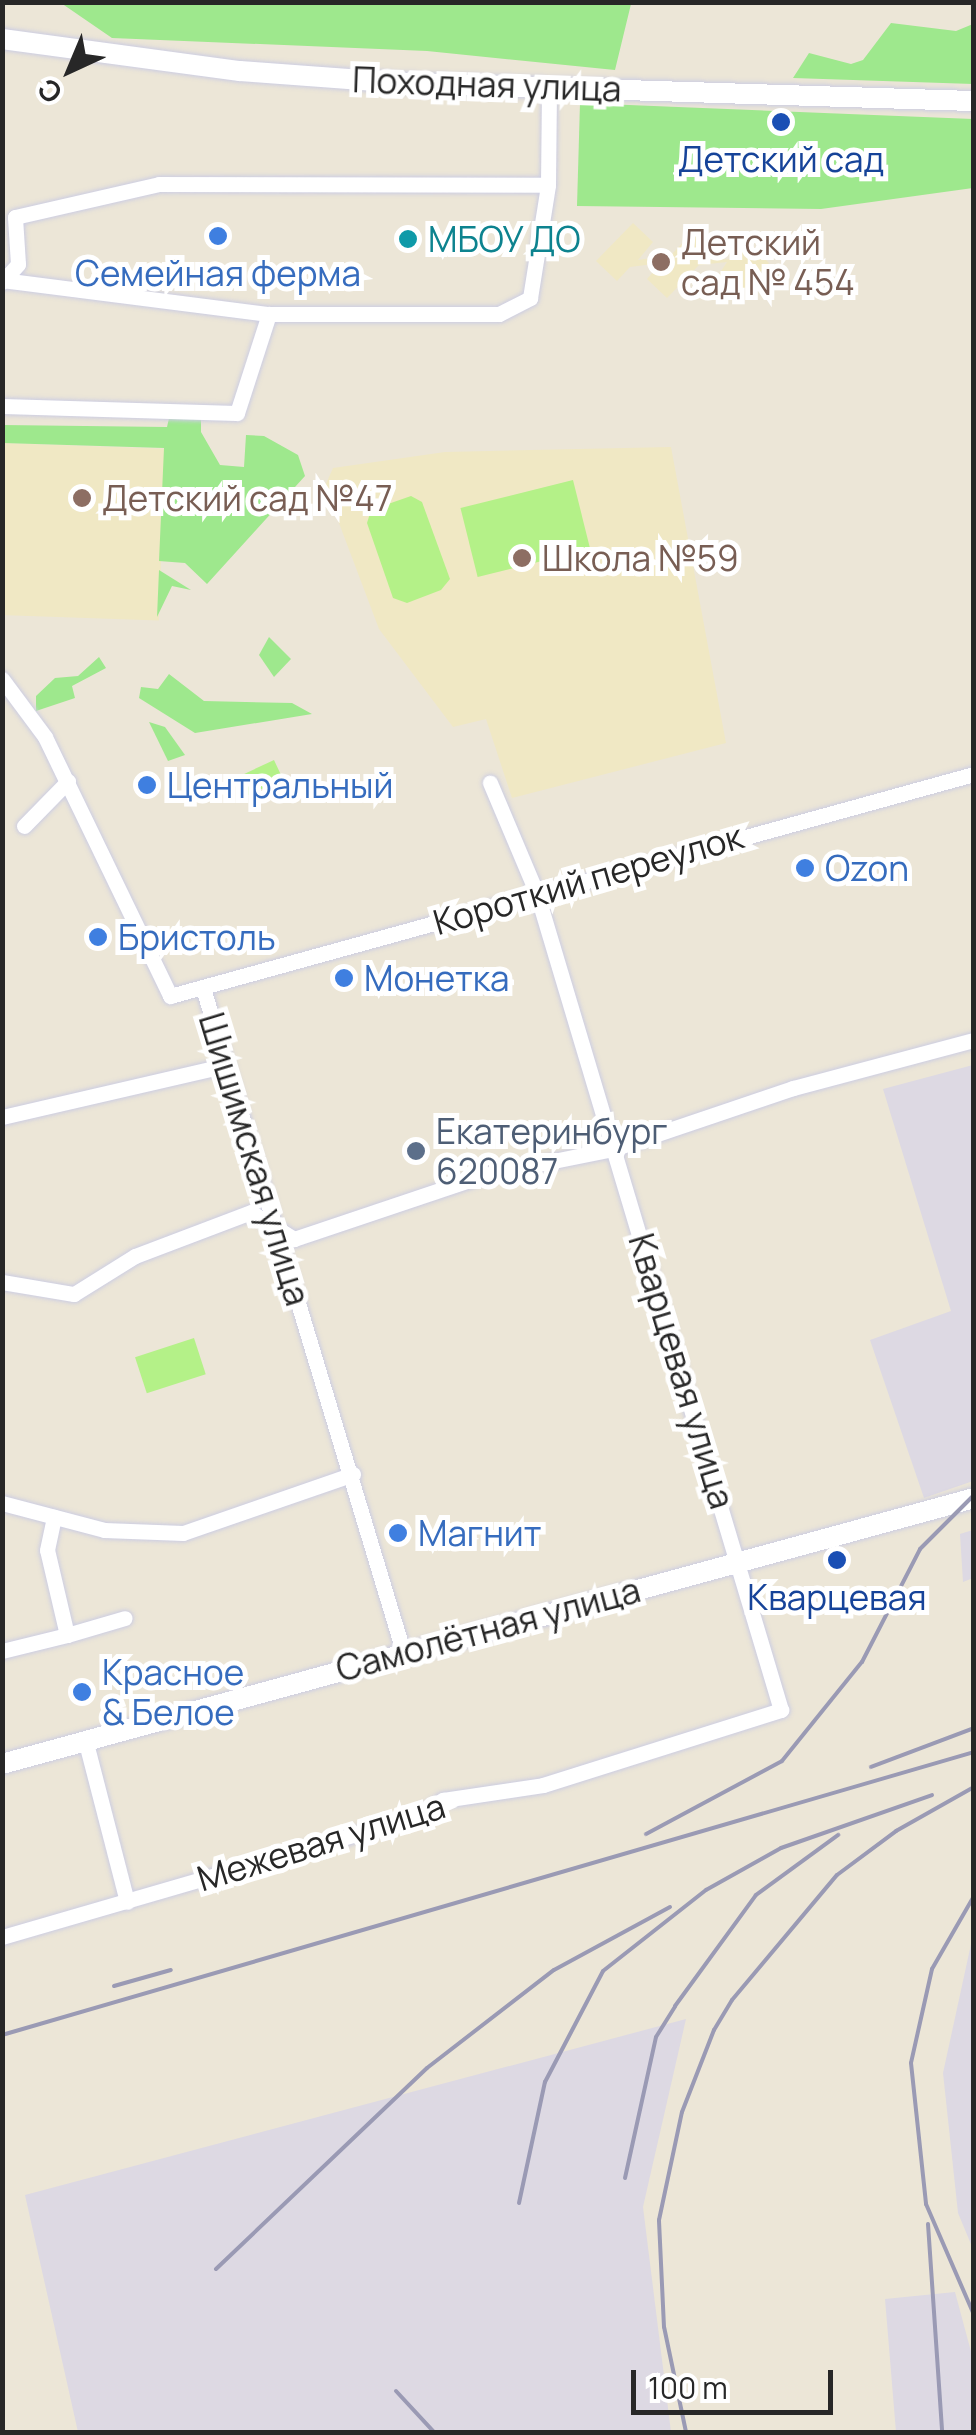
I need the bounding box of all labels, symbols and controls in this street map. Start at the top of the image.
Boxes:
north arrow [20,20,120,120]
street label: Походная улица [352,58,622,110]
text: С [29,71,70,112]
marker: Детский сад [770,111,792,133]
place label: Детский сад [678,138,884,180]
place label: МБОУ ДО [428,218,582,260]
place label: Детский сад № 454 [681,221,855,303]
marker: Семейная ферма [207,225,229,247]
marker: МБОУ ДО [397,228,419,250]
marker: Детский сад № 454 [650,251,672,273]
place label: Семейная ферма [75,252,361,294]
place label: Детский сад №47 [102,477,393,519]
marker: Детский сад №47 [71,487,93,509]
place label: Школа №59 [542,537,739,579]
marker: Школа №59 [511,547,533,569]
place label: Центральный [167,764,393,806]
marker: Центральный [136,774,158,796]
street label: Короткий переулок [428,815,748,943]
place label: Ozon [825,847,909,889]
marker: Ozon [794,857,816,879]
place label: Бристоль [118,916,276,958]
marker: Бристоль [87,926,109,948]
place label: Монетка [364,957,510,999]
marker: Монетка [333,967,355,989]
street label: Шишимская улица [191,1008,319,1310]
place label: Екатеринбург 620087 [436,1110,667,1192]
marker: Екатеринбург 620087 [405,1140,427,1162]
street label: Кварцевая улица [620,1229,744,1513]
place label: Магнит [418,1512,541,1554]
marker: Магнит [387,1522,409,1544]
marker: Кварцевая [826,1549,848,1571]
street label: Самолётная улица [331,1568,645,1690]
place label: Кварцевая [747,1576,927,1618]
place label: Красное & Белое [102,1651,244,1733]
marker: Красное & Белое [71,1681,93,1703]
street label: Межевая улица [192,1784,450,1900]
scale bar [636,2350,838,2412]
text: 100 m [648,2367,728,2408]

